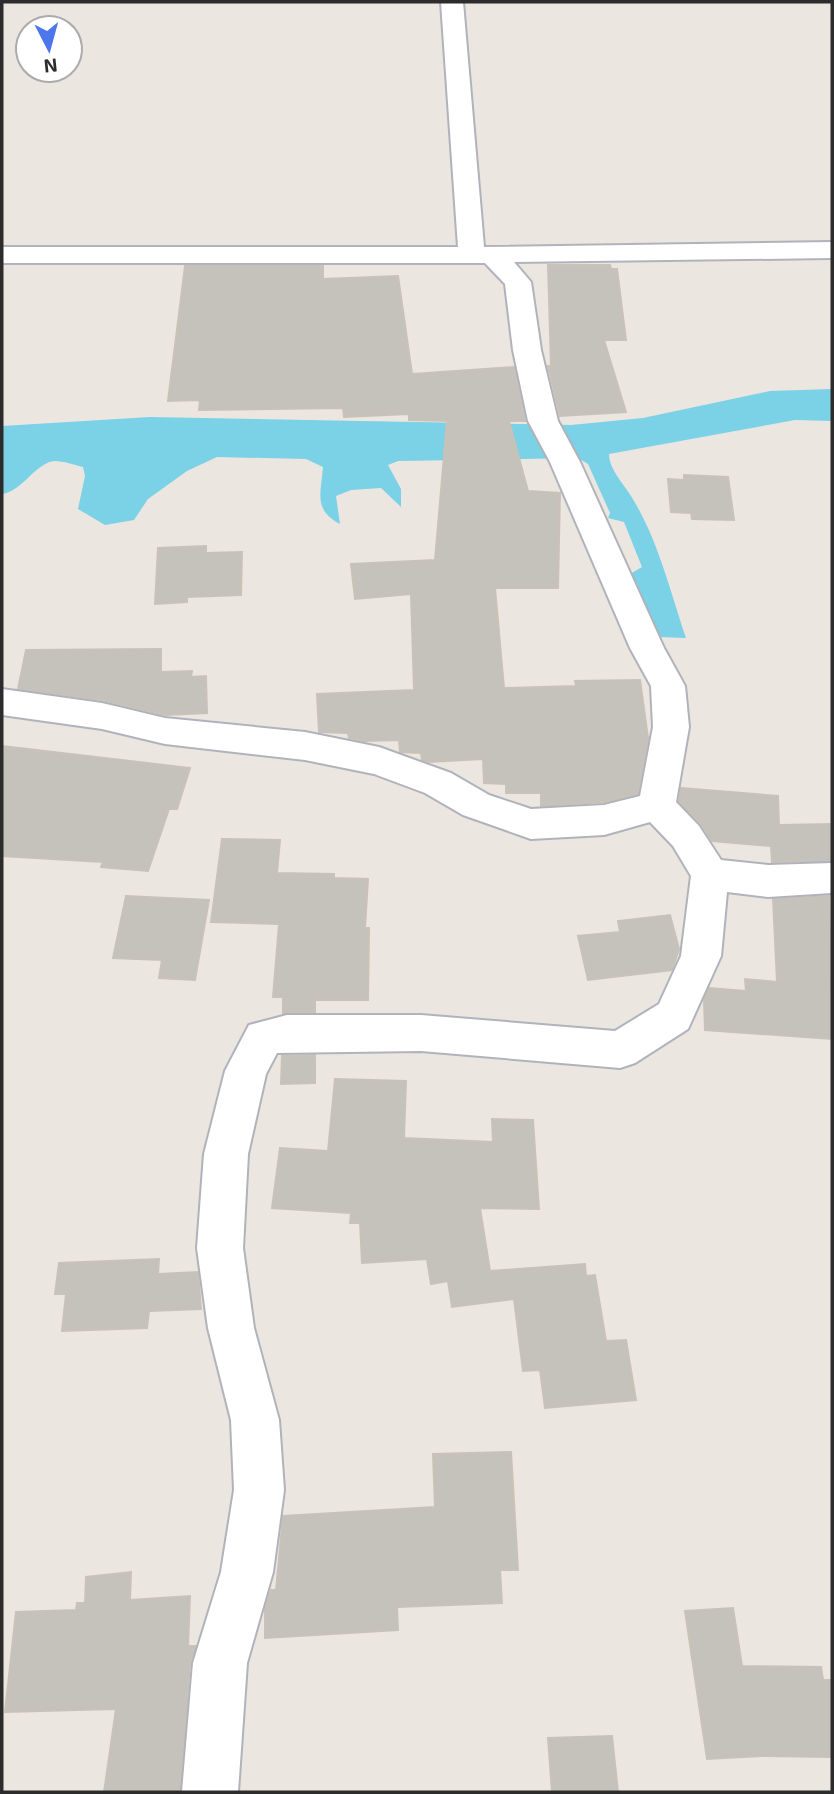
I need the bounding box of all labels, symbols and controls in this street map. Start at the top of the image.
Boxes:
north arrow [14,14,84,84]
text: N [43,54,59,79]

